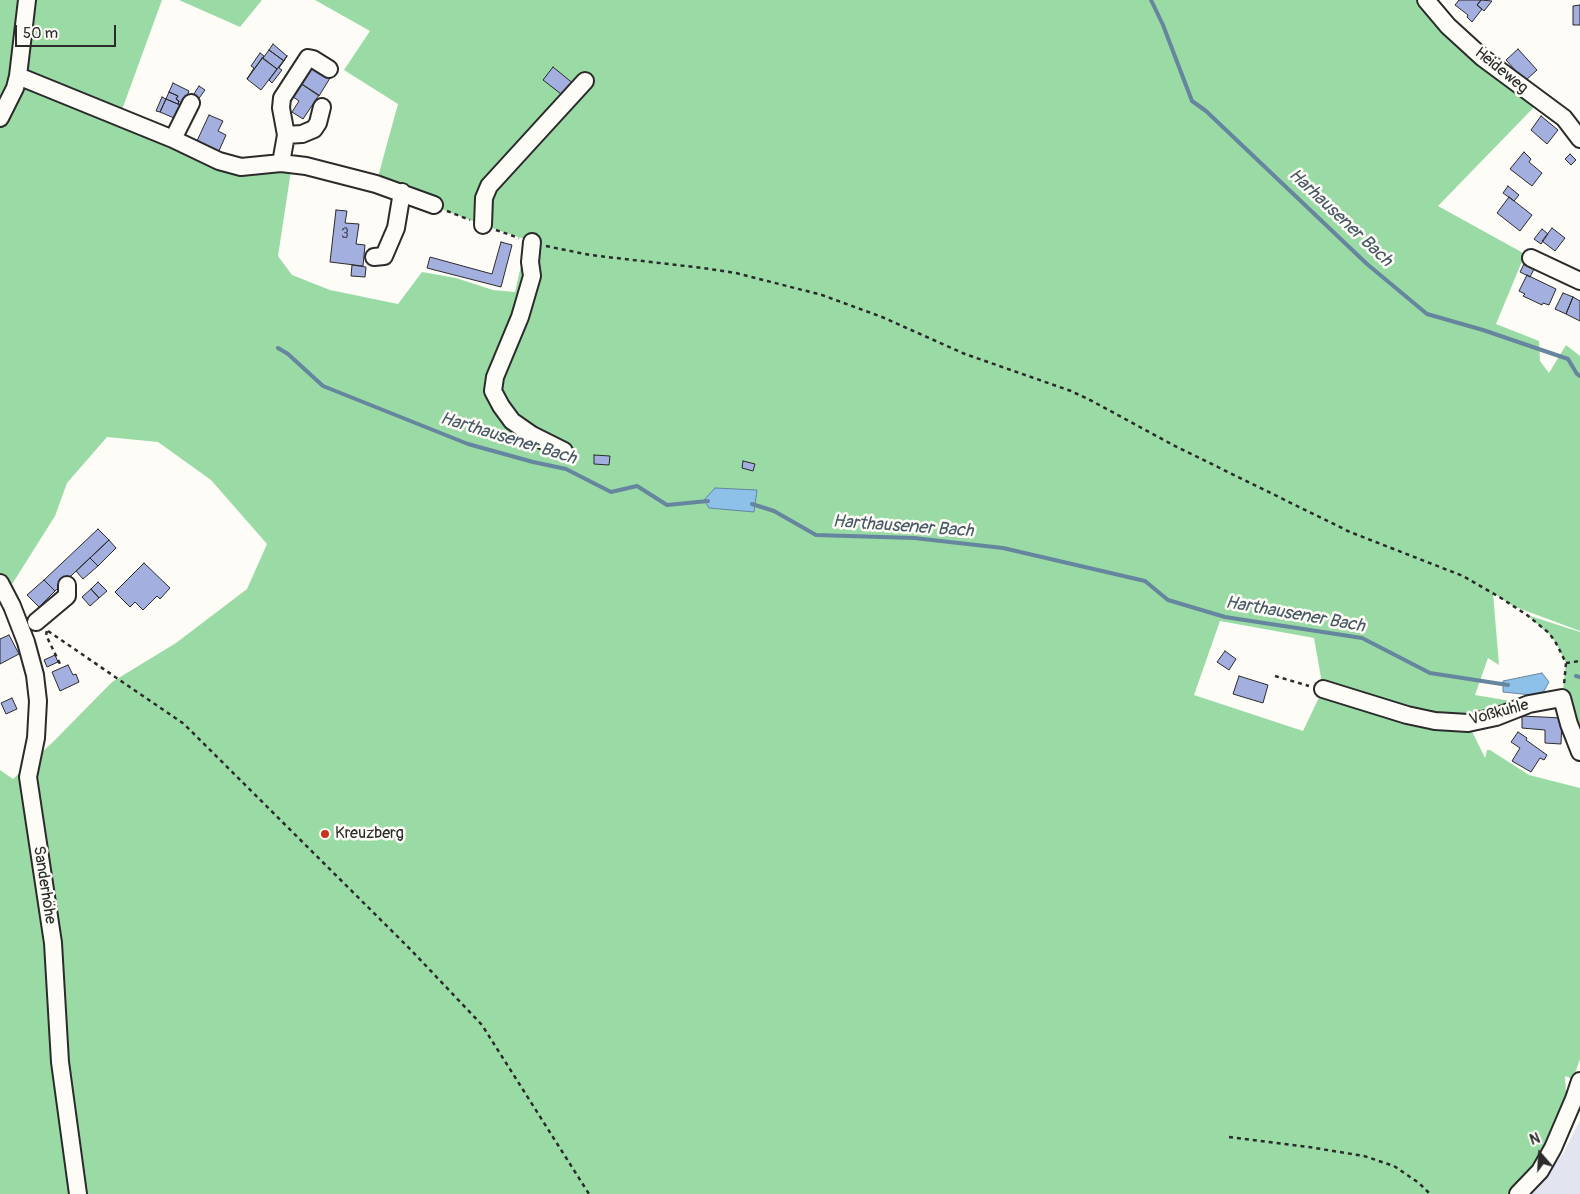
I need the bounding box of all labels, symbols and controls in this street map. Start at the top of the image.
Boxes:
scale bar [18,15,119,47]
text: 50 m [23,24,58,43]
street label: Heideweg [1471,44,1531,98]
water label: Harhausener Bach [1284,164,1396,272]
house number: 3 [341,226,349,242]
water label: Harthausener Bach [437,408,579,470]
water label: Harthausener Bach [832,511,974,543]
water label: Harthausener Bach [1224,592,1366,638]
street label: Voßkuhle [1467,696,1531,730]
place label: Kreuzberg [335,824,404,844]
marker: Kreuzberg [319,828,331,840]
street label: Sanderhöhe [28,845,60,925]
north arrow [1515,1129,1565,1179]
text: N [1528,1130,1542,1149]

